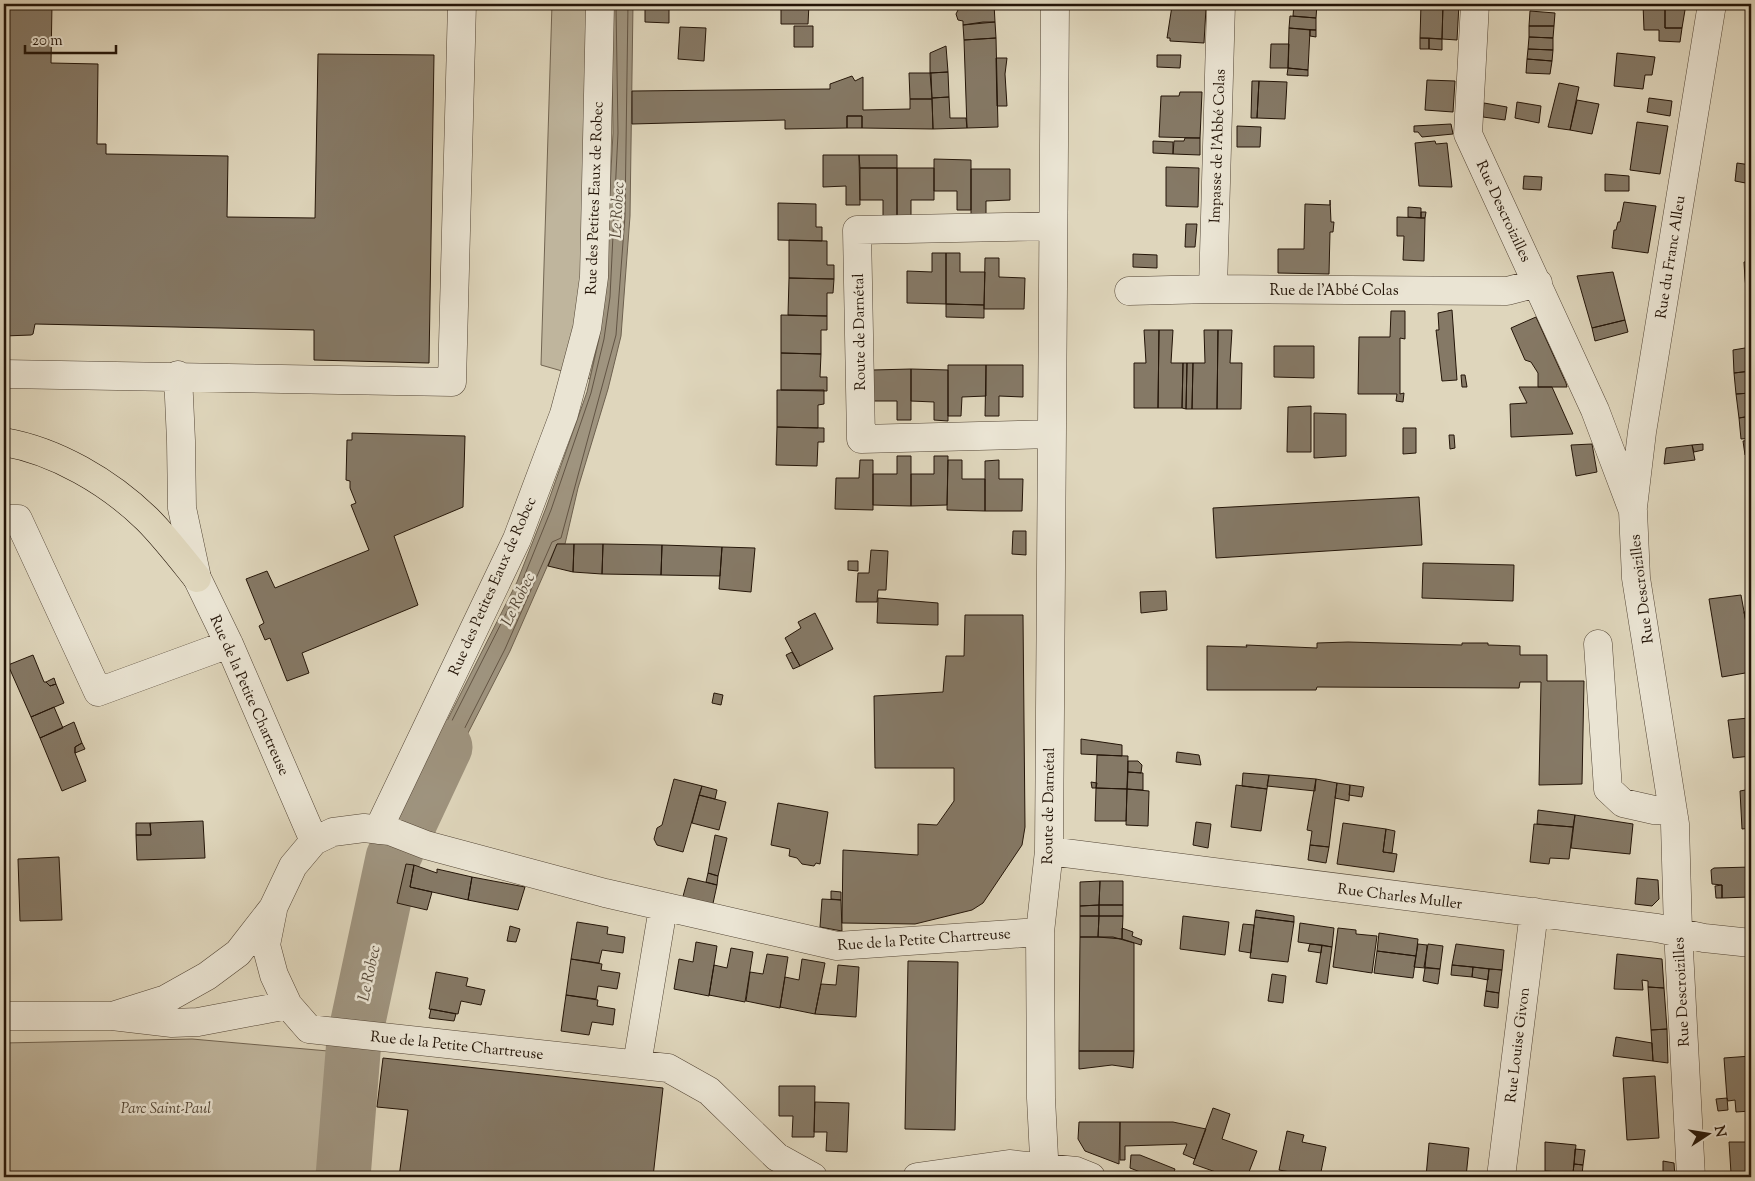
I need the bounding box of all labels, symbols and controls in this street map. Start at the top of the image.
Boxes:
scale bar [25,22,116,54]
text: 20 m [32,31,63,52]
street label: Impasse de l'Abbé Colas [1205,68,1232,224]
street label: Rue des Petites Eaux de Robec [582,101,609,295]
street label: Rue Descroizilles [1470,157,1535,266]
water label: Le Robec [606,181,631,239]
street label: Rue du Franc Alleu [1651,194,1692,320]
street label: Route de Darnétal [849,273,872,391]
street label: Rue de l'Abbé Colas [1269,281,1399,302]
street label: Rue des Petites Eaux de Robec [444,494,542,679]
street label: Rue Descroizilles [1625,533,1660,645]
water label: Le Robec [496,569,542,631]
street label: Rue de la Petite Chartreuse [204,612,294,779]
street label: Route de Darnétal [1038,747,1061,865]
street label: Rue Charles Muller [1336,879,1464,916]
street label: Rue de la Petite Chartreuse [837,924,1012,957]
street label: Rue Descroizilles [1669,936,1696,1047]
water label: Le Robec [353,943,388,1004]
street label: Rue Louise Givon [1501,986,1536,1104]
street label: Rue de la Petite Chartreuse [369,1027,544,1066]
park label: Parc Saint-Paul [121,1099,211,1120]
north arrow [1682,1108,1732,1158]
text: N [1708,1124,1730,1139]

